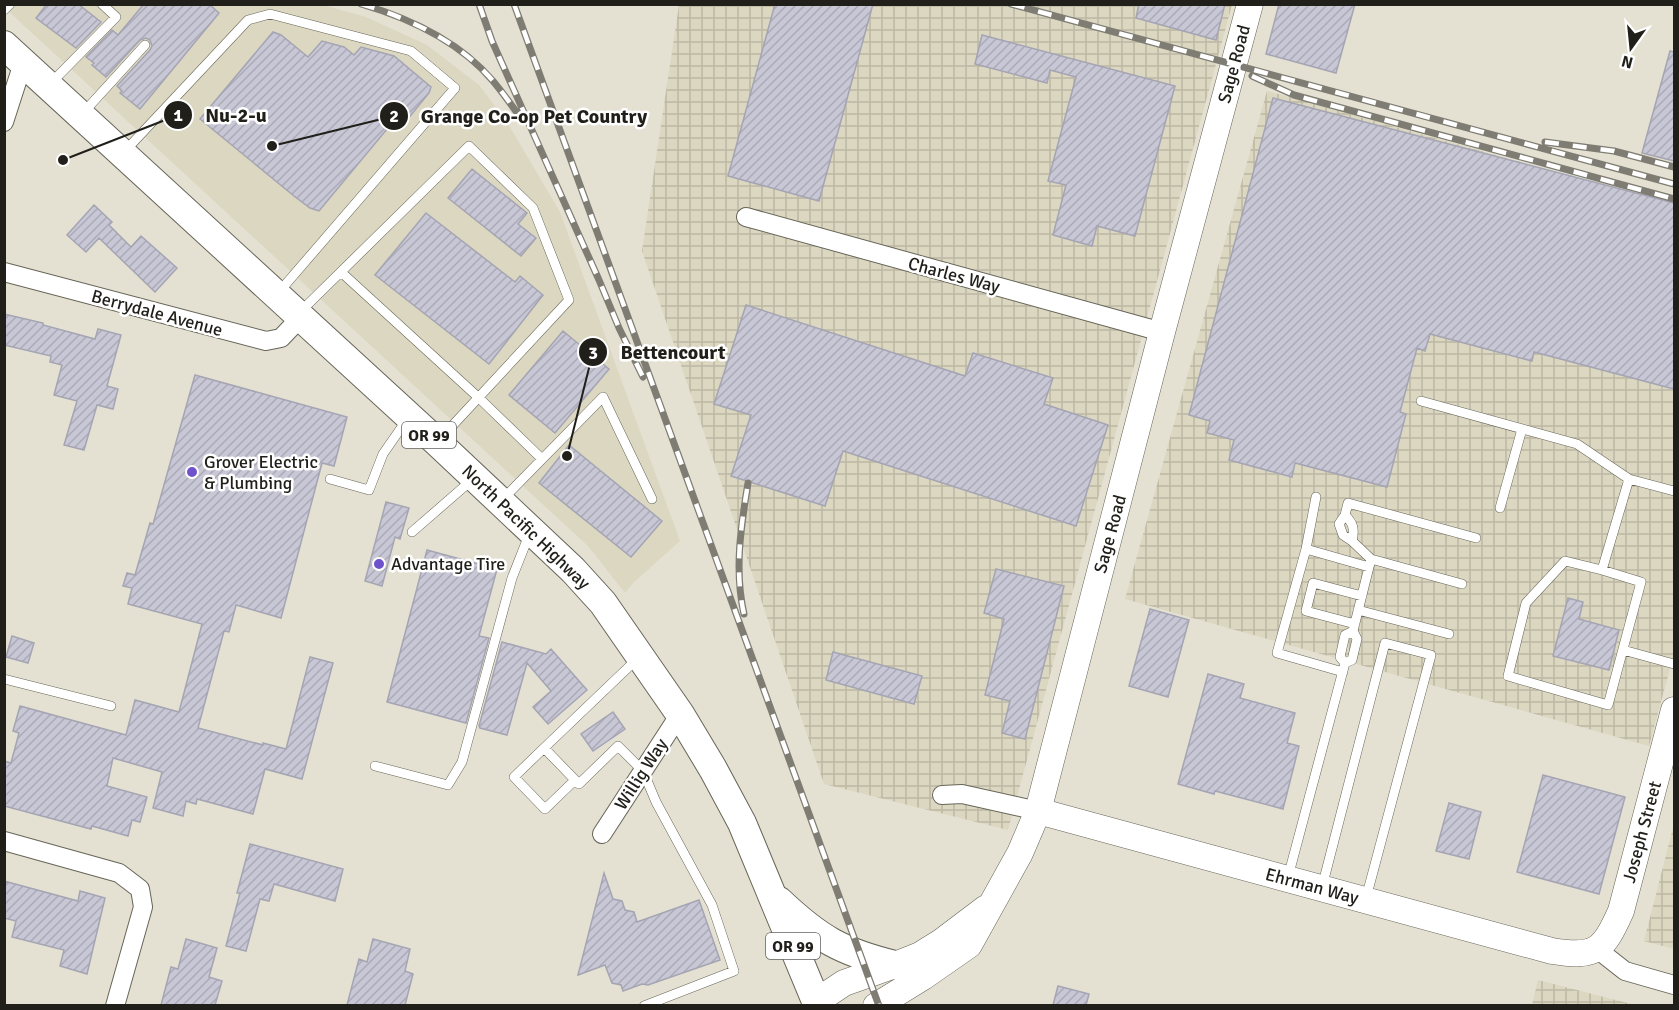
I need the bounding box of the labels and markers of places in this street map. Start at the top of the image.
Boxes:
callout: Nu-2-u [163,96,279,134]
callout: Grange Co-op Pet Country [379,97,659,135]
callout: Bettencourt [578,333,737,371]
place label: Grover Electric & Plumbing [204,451,318,494]
marker: Grover Electric & Plumbing [185,465,199,479]
place label: Advantage Tire [391,553,505,575]
marker: Advantage Tire [372,557,386,571]

